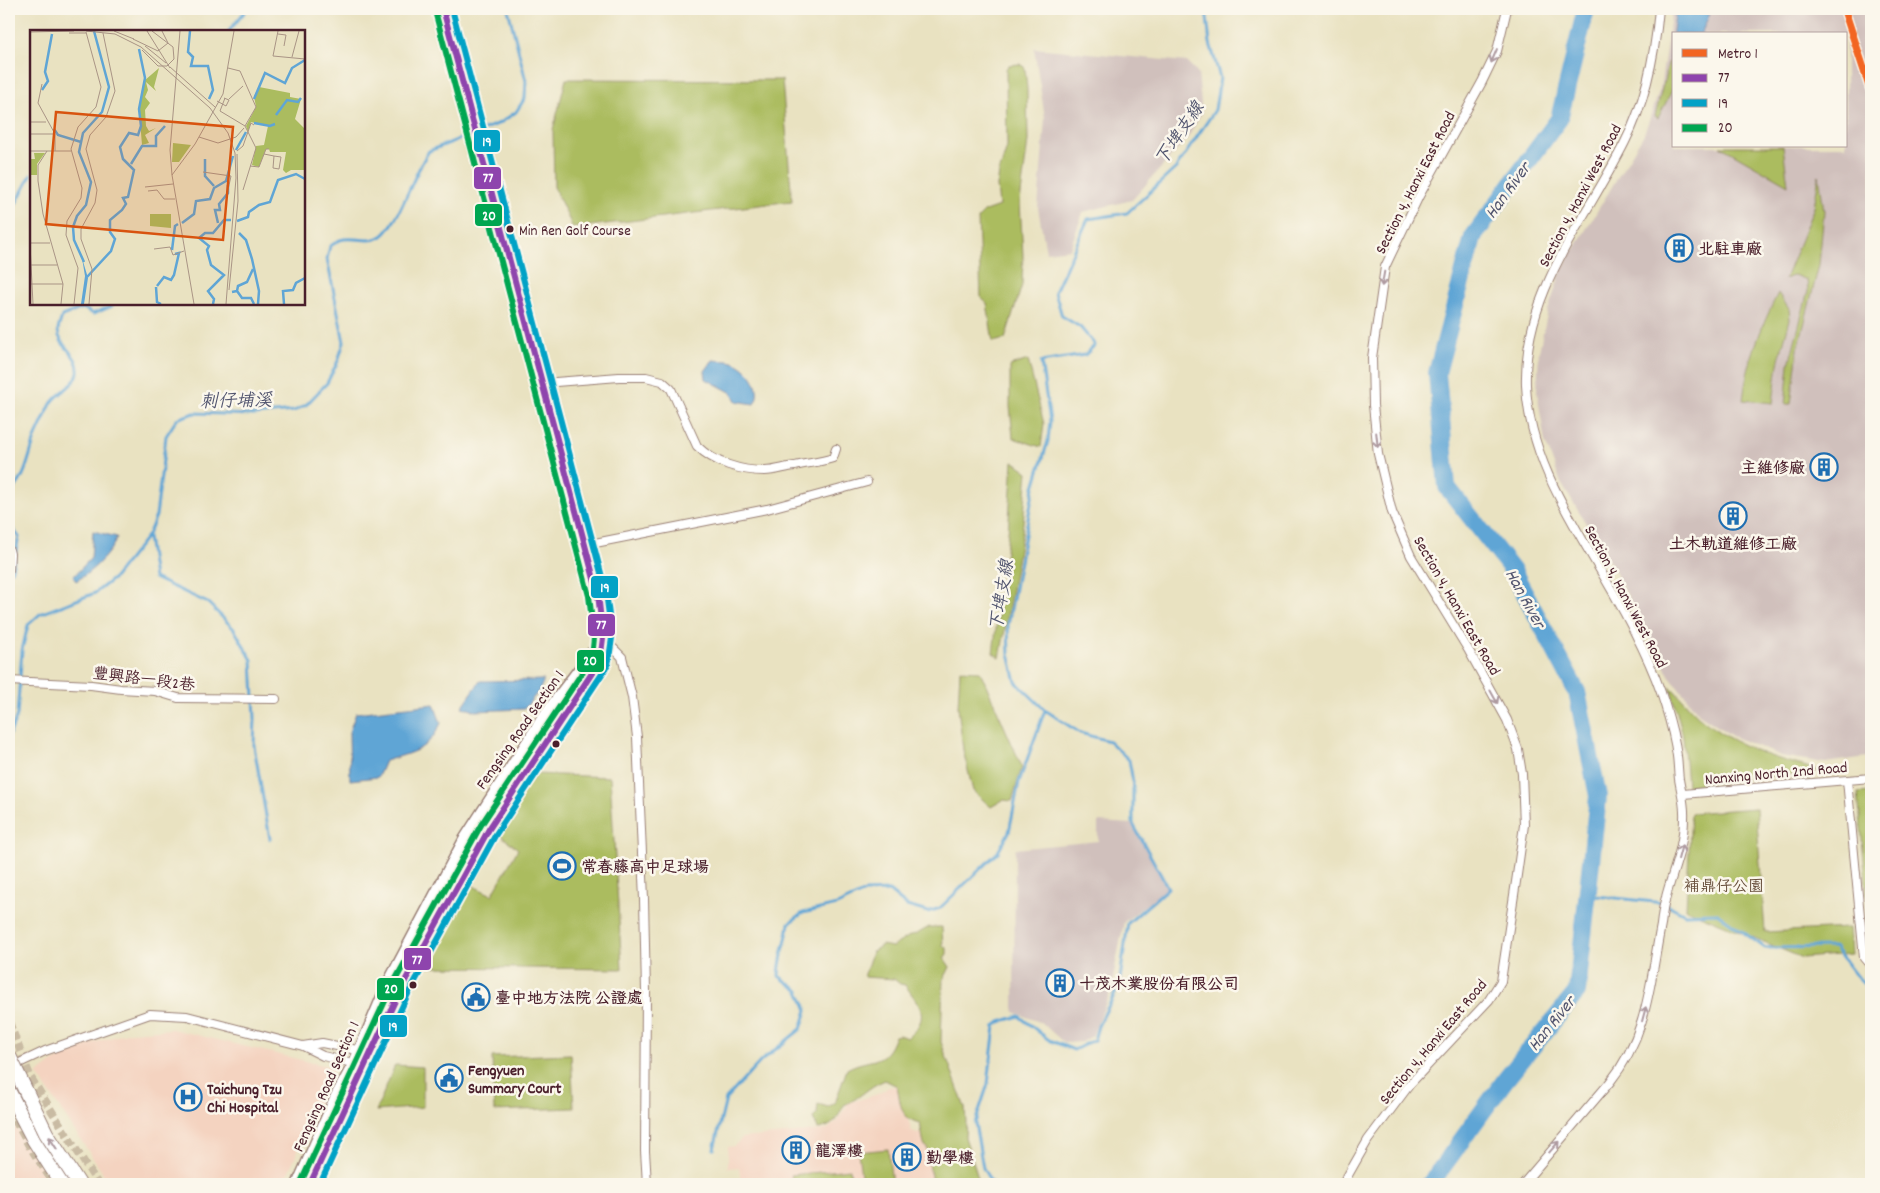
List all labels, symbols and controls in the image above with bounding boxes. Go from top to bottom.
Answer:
inset map [30,30,305,305]
legend [1672,32,1848,148]
text: Metro 1 [1718,44,1758,66]
one-way arrow [1489,47,1498,63]
text: 77 [1718,68,1730,90]
text: 19 [1718,94,1728,116]
water label: 下埤支線 [1151,97,1212,171]
street label: Section 4, Hanxi East Road [1370,108,1462,259]
text: 20 [1718,118,1733,140]
street label: Section 4, Hanxi West Road [1534,121,1629,272]
line badge: 19 [473,129,501,153]
text: 19 [482,133,492,153]
water label: Han River [1480,156,1539,225]
line badge: 77 [473,166,502,190]
text: 77 [483,169,494,189]
line badge: 20 [474,203,503,227]
text: 20 [482,207,496,227]
place label: Min Ren Golf Course [519,221,631,243]
marker: Min Ren Golf Course [505,224,515,234]
building icon: 北駐車廠 [1664,233,1694,263]
place label: 北駐車廠 [1698,239,1762,262]
one-way arrow [1378,270,1388,286]
water label: 刺仔埔溪 [200,389,273,416]
one-way arrow [1372,432,1382,448]
building icon: 主維修廠 [1809,452,1839,482]
place label: 主維修廠 [1741,458,1805,481]
building icon: 土木軌道維修工廠 [1718,501,1748,531]
street label: Section 4, Hanxi West Road [1577,522,1672,673]
street label: Section 4, Hanxi East Road [1407,532,1505,680]
place label: 土木軌道維修工廠 [1669,534,1797,557]
water label: 下埤支線 [985,557,1022,633]
water label: Han River [1497,565,1551,635]
line badge: 19 [590,575,619,599]
text: 19 [600,579,610,599]
line badge: 77 [587,613,616,637]
text: 77 [596,616,607,636]
line badge: 20 [576,649,605,673]
text: 20 [583,652,597,672]
street label: 豐興路一段2巷 [91,663,196,698]
street label: Fengsing Road Section 1 [471,666,571,795]
one-way arrow [1490,689,1499,704]
unlabelled marker [551,739,561,749]
street label: Nanxing North 2nd Road [1704,757,1848,792]
one-way arrow [1676,844,1686,860]
sports icon: 常春藤高中足球場 [547,851,577,881]
place label: 常春藤高中足球場 [581,857,709,880]
park label: 補鼎仔公園 [1684,876,1764,899]
line badge: 77 [403,947,432,971]
text: 77 [412,951,423,971]
building icon: 十茂木業股份有限公司 [1045,968,1075,998]
place label: 十茂木業股份有限公司 [1079,974,1239,997]
street label: Section 4, Hanxi East Road [1374,975,1493,1110]
line badge: 20 [376,977,405,1001]
text: 20 [384,980,398,1000]
unlabelled marker [408,980,418,990]
public building icon: 臺中地方法院 公證處 [461,982,491,1012]
place label: 臺中地方法院 公證處 [495,988,643,1011]
water label: Han River [1523,990,1584,1057]
one-way arrow [1640,1007,1650,1023]
line badge: 19 [379,1014,408,1038]
street label: Fengsing Road Section 1 [288,1018,366,1156]
text: 19 [388,1018,398,1038]
place label: Fengyuen Summary Court [468,1060,561,1101]
public building icon: Fengyuen Summary Court [434,1063,464,1093]
place label: Taichung Tzu Chi Hospital [207,1079,282,1120]
hospital icon: Taichung Tzu Chi Hospital [173,1082,203,1112]
building icon: 龍澤樓 [781,1135,811,1165]
one-way arrow [47,1137,57,1151]
place label: 龍澤樓 [815,1141,863,1164]
one-way arrow [1548,1141,1559,1154]
building icon: 勤學樓 [892,1142,922,1172]
place label: 勤學樓 [926,1148,974,1171]

